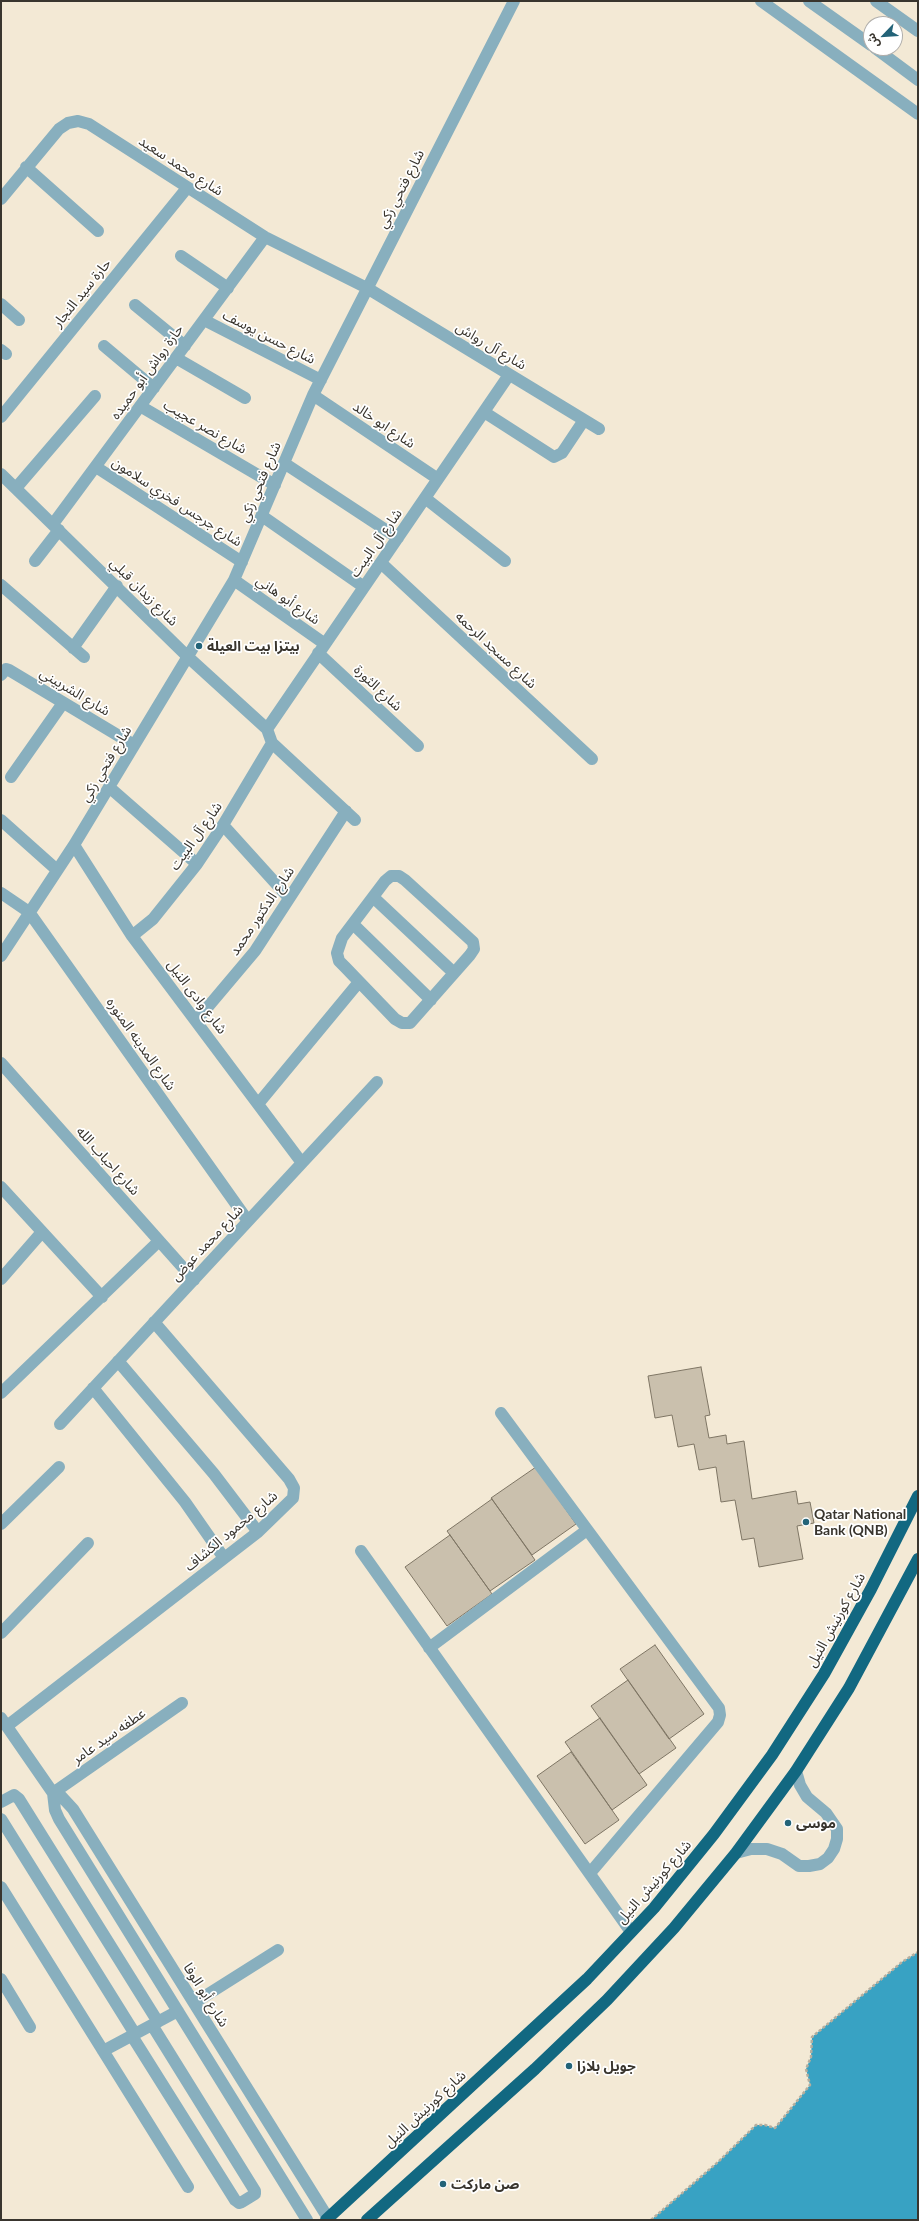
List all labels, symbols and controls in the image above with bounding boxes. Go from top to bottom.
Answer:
north arrow [863,16,903,56]
text: ش [864,31,882,50]
street label: شارع محمد سعيد [136,132,226,200]
street label: شارع فتحي زكي [374,147,428,231]
street label: حارة سيد النجار [49,255,115,331]
street label: شارع حسن يوسف [220,306,318,368]
street label: شارع آل رواش [453,318,529,374]
street label: حارة رواش أبو حميده [107,321,187,423]
street label: شارع نصر عجيب [160,396,250,458]
street label: شارع ابو خالد [350,398,418,452]
street label: شارع فتحي زكي [236,439,284,525]
street label: شارع جرجس فخري سلامون [109,454,245,550]
street label: شارع آل البيت [346,506,406,580]
street label: شارع زيدان قبلي [106,554,182,630]
street label: شارع أبو هاني [253,572,323,628]
street label: شارع مسجد الرحمه [452,608,540,692]
place label: بيتزا بيت العيلة [207,638,300,654]
marker: بيتزا بيت العيلة [194,641,204,651]
street label: شارع الثورة [350,661,406,715]
street label: شارع الشربيني [37,664,113,720]
street label: شارع فتحي زكي [77,723,135,805]
street label: شارع آل البيت [166,799,226,873]
street label: شارع الدكتور محمد [226,863,298,959]
street label: شارع وادى النيل [164,957,230,1037]
street label: شارع المدينه المنوره [103,994,179,1094]
street label: شارع احباب الله [73,1123,143,1199]
street label: شارع محمد عوض [167,1201,247,1285]
street label: شارع محمود الكشاف [181,1487,281,1575]
place label: Qatar National Bank (QNB) [814,1506,906,1538]
marker: Qatar National Bank (QNB) [801,1517,811,1527]
street label: شارع كورنيش النيل [803,1570,869,1670]
street label: عطفه سيد عامر [69,1705,149,1767]
place label: موسى [796,1815,836,1831]
marker: موسى [783,1818,793,1828]
street label: شارع كورنيش النيل [613,1837,695,1927]
street label: شارع أبو الوفا [180,1960,232,2030]
place label: جويل بلازا [577,2058,636,2074]
marker: جويل بلازا [564,2061,574,2071]
street label: شارع كورنيش النيل [381,2067,469,2151]
place label: صن ماركت [451,2176,519,2192]
marker: صن ماركت [438,2179,448,2189]

